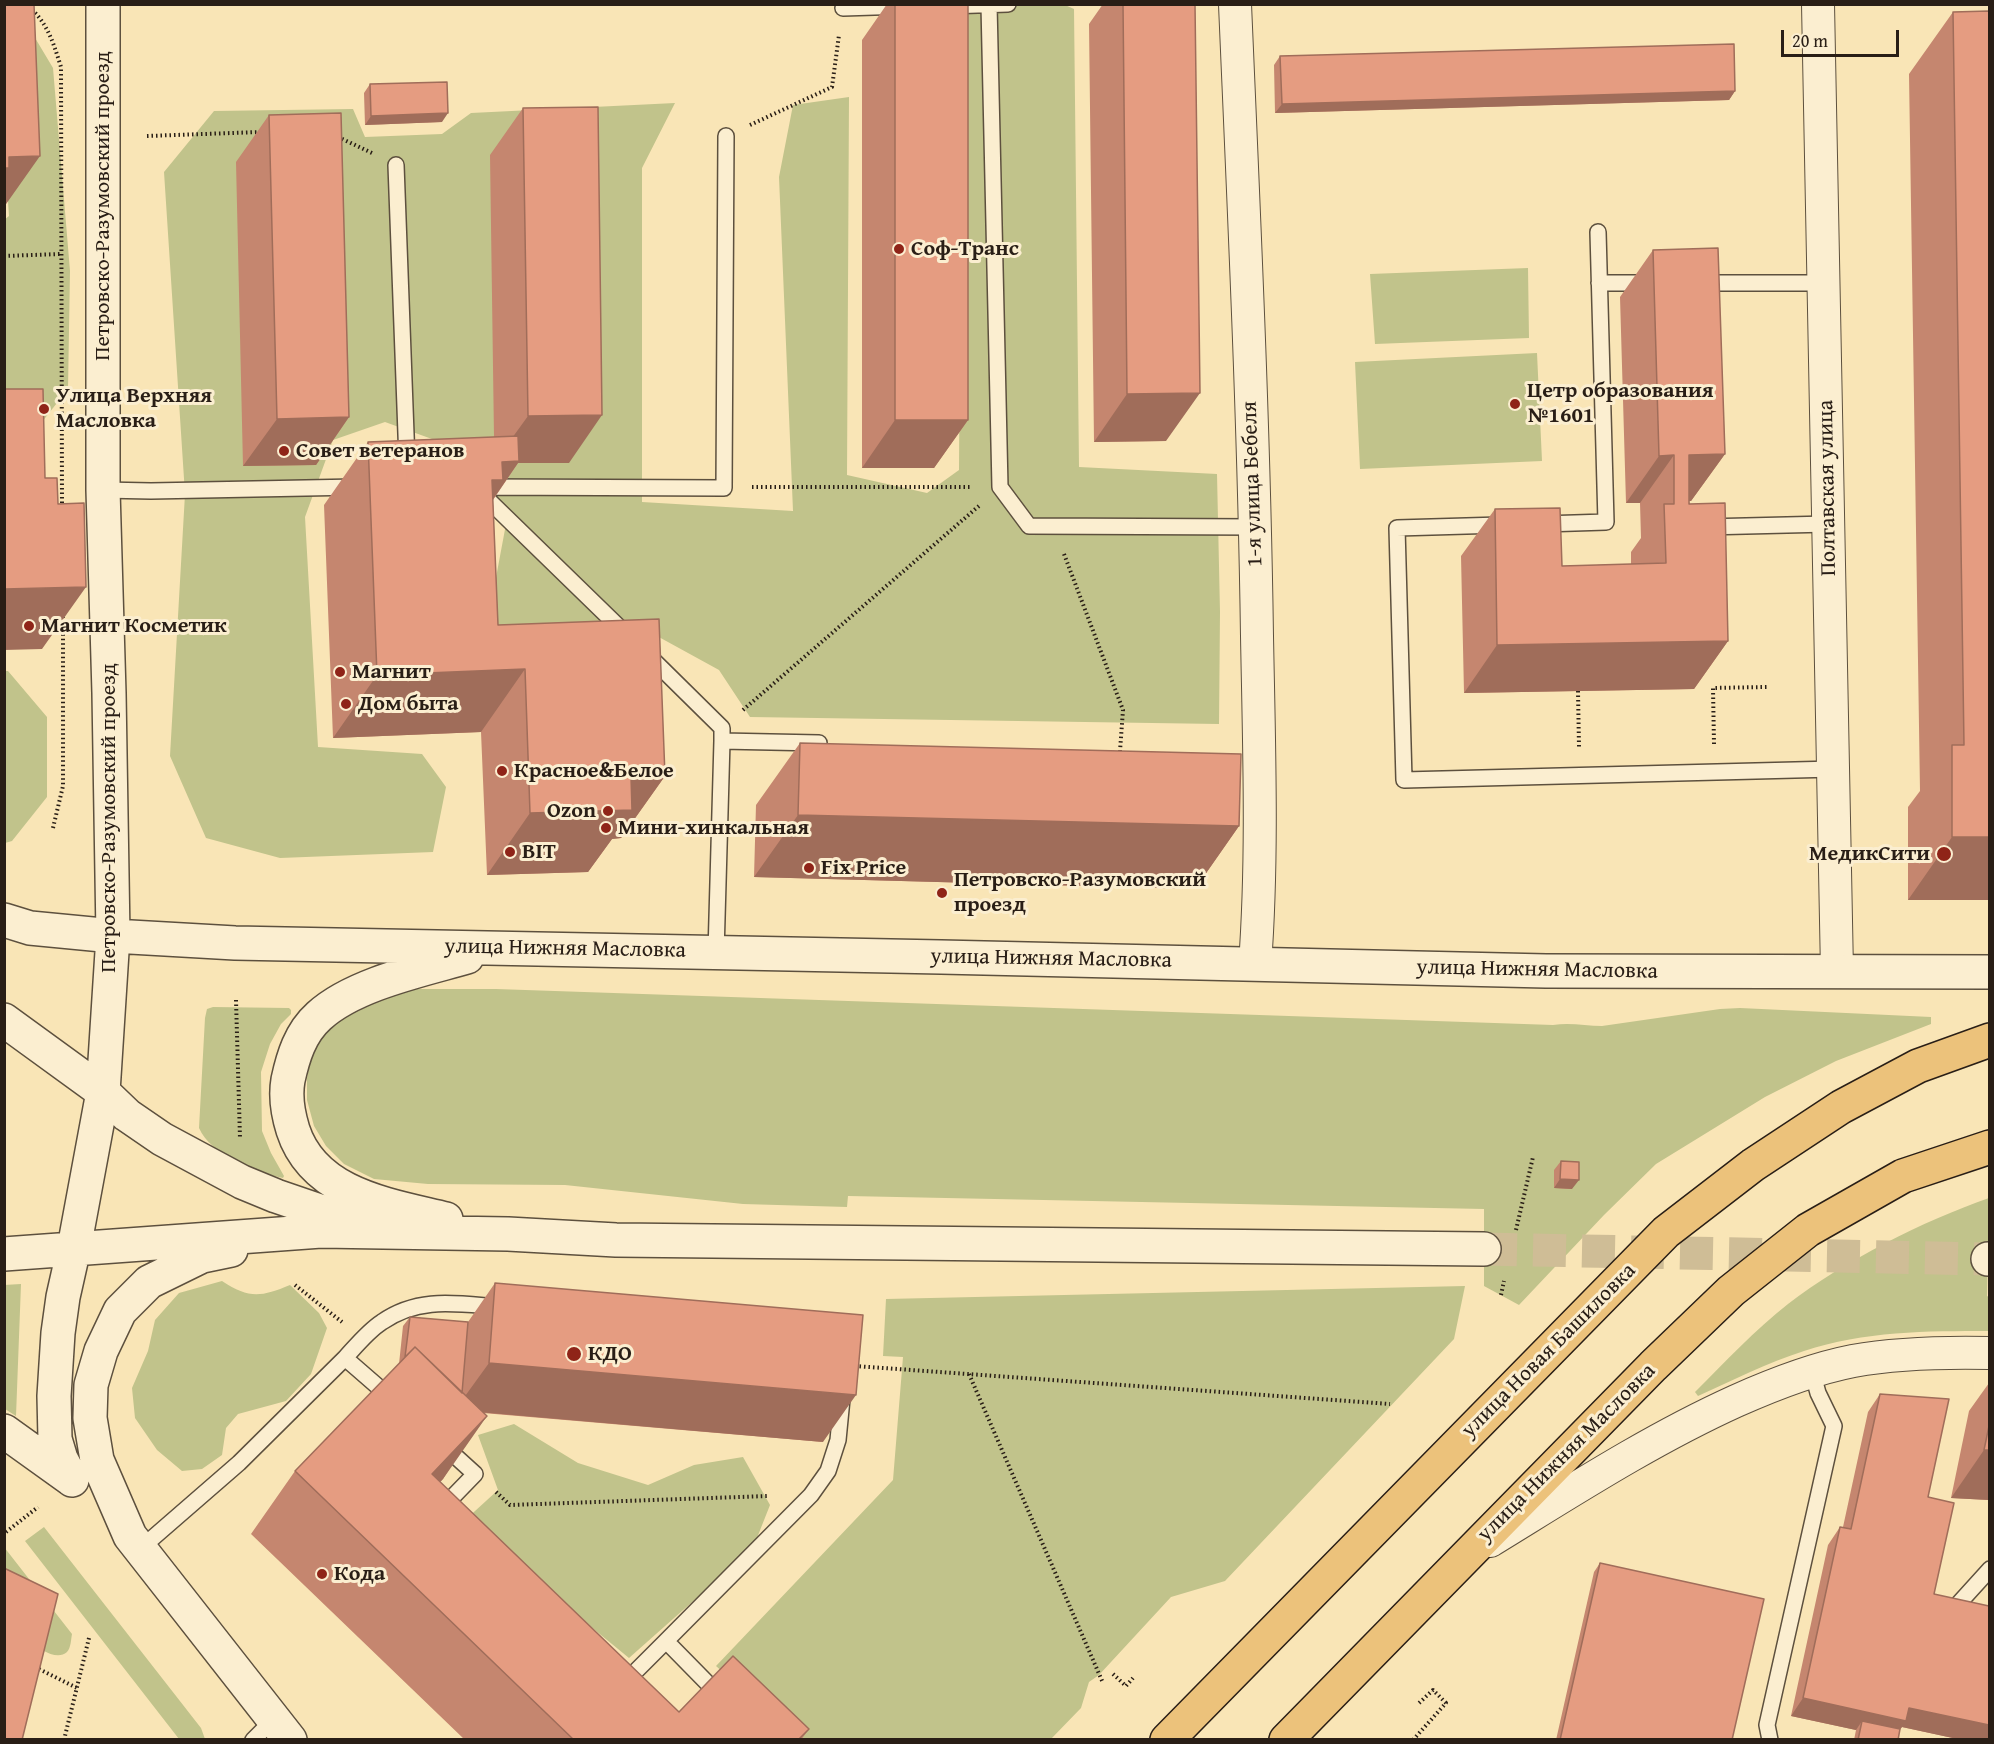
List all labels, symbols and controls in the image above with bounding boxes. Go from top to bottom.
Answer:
scale bar [1784,18,1902,56]
text: 20 m [1792,27,1828,54]
street label: Петровско-Разумовский проезд [90,51,116,361]
place label: Соф-Транс [911,236,1019,262]
marker: Соф-Транс [892,242,906,256]
place label: Цетр образования №1601 [1527,378,1714,430]
place label: Улица Верхняя Масловка [56,383,212,434]
marker: Цетр образования №1601 [1508,397,1522,411]
street label: Полтавская улица [1813,400,1843,576]
street label: 1-я улица Бебеля [1237,401,1269,567]
marker: Улица Верхняя Масловка [37,402,51,416]
place label: Совет ветеранов [296,438,465,464]
marker: Совет ветеранов [277,444,291,458]
place label: Магнит Косметик [41,613,227,639]
marker: Магнит Косметик [22,619,36,633]
place label: Магнит [352,659,431,685]
street label: Петровско-Разумовский проезд [96,663,122,973]
marker: Магнит [333,665,347,679]
place label: Дом быта [358,691,459,717]
marker: Дом быта [339,697,353,711]
place label: Красное&Белое [514,758,674,784]
marker: Красное&Белое [495,764,509,778]
place label: Ozon [547,798,596,824]
marker: Ozon [601,804,615,818]
place label: Мини-хинкальная [618,815,809,841]
marker: Мини-хинкальная [599,821,613,835]
place label: BIT [522,839,556,865]
place label: МедикСити [1809,841,1930,867]
marker: BIT [503,845,517,859]
marker: МедикСити [1935,845,1953,863]
place label: Fix Price [821,855,906,881]
marker: Fix Price [802,861,816,875]
place label: Петровско-Разумовский проезд [954,867,1206,918]
marker: Петровско-Разумовский проезд [935,886,949,900]
street label: улица Нижняя Масловка [444,934,686,964]
street label: улица Нижняя Масловка [930,944,1172,974]
street label: улица Нижняя Масловка [1416,955,1658,985]
street label: улица Новая Башиловка [1456,1258,1642,1444]
place label: КДО [588,1341,632,1367]
marker: КДО [565,1345,583,1363]
street label: улица Нижняя Масловка [1472,1358,1662,1548]
place label: Кода [334,1561,385,1587]
marker: Кода [315,1567,329,1581]

